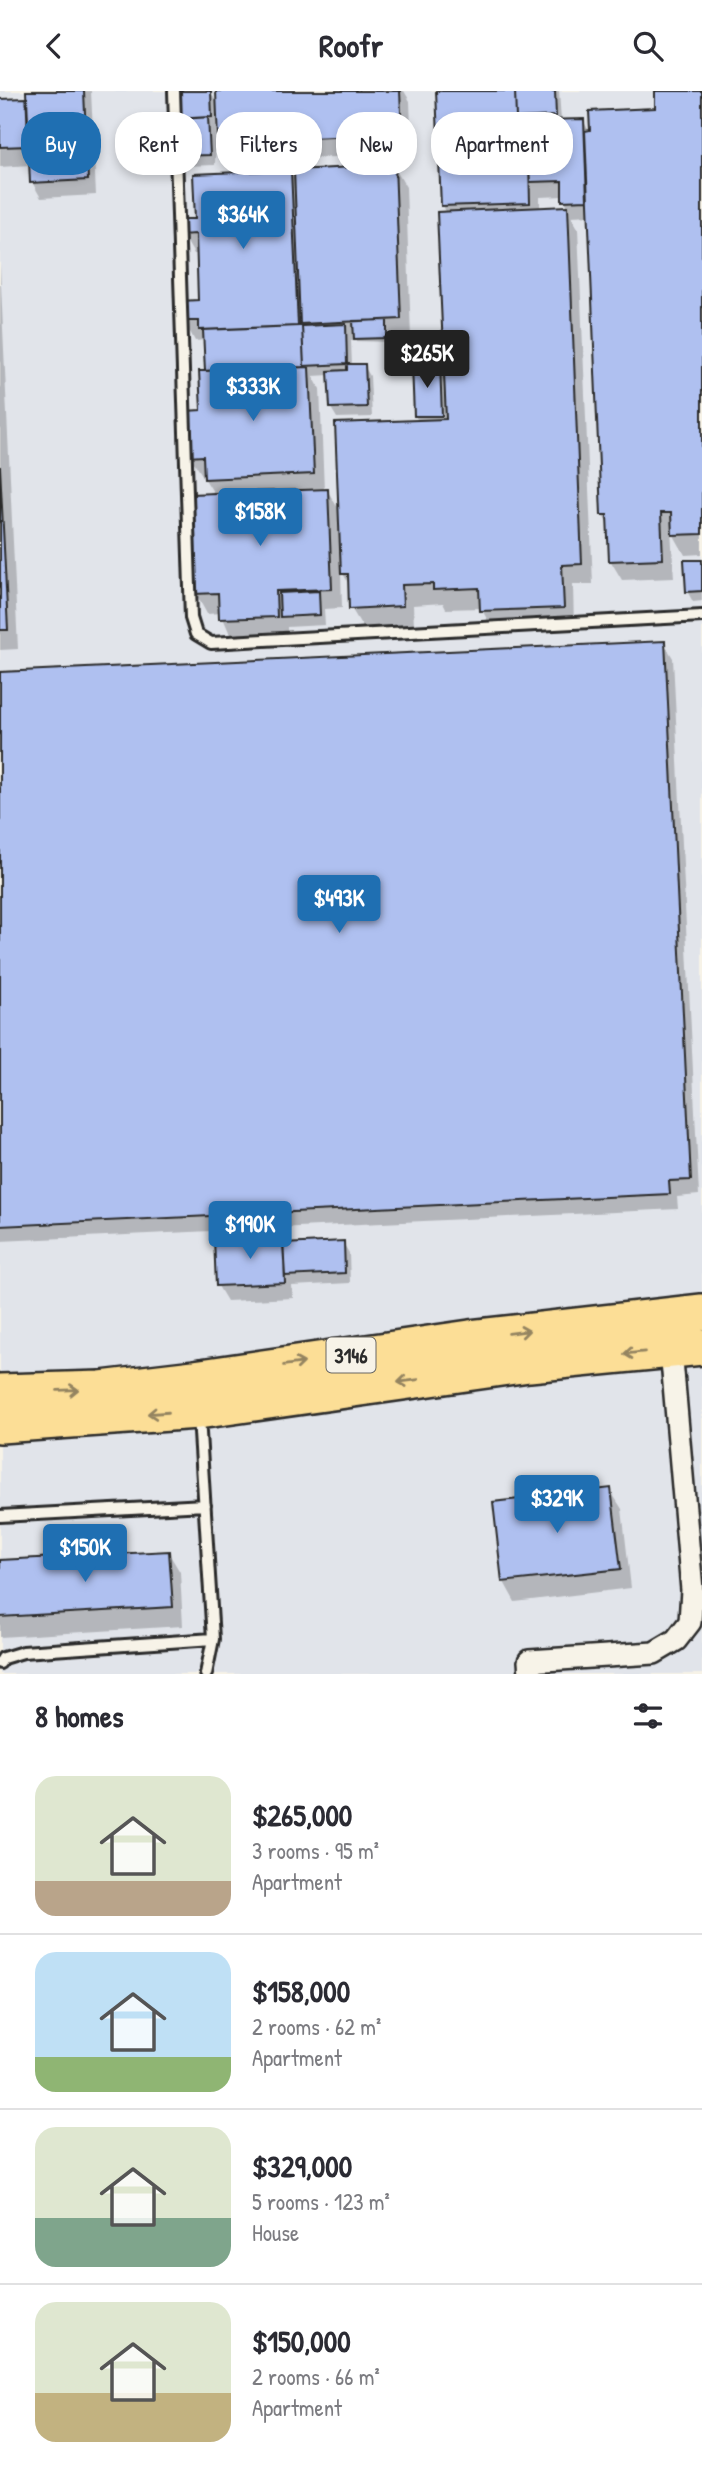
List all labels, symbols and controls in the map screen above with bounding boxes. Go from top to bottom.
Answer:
text: Roofr [319,24,383,67]
icon: back [35,27,73,65]
icon: search [629,27,667,65]
chip: Buy [21,112,101,175]
chip: Rent [115,112,202,175]
chip: Filters [216,112,322,175]
chip: New [336,112,417,175]
chip: Apartment [431,112,573,175]
pin: $364K [194,191,292,251]
text: $364K [217,198,269,229]
pin: $265K [378,331,476,390]
text: $265K [400,337,454,368]
pin: $333K [204,363,302,423]
text: $333K [226,370,280,401]
pin: $158K [211,489,309,548]
text: $158K [234,495,286,526]
pin: $493K [290,875,388,935]
text: $493K [313,882,365,913]
pin: $190K [201,1201,299,1261]
text: $190K [225,1208,275,1239]
one-way arrow [508,1326,530,1339]
road number: 3146 [326,1337,376,1373]
one-way arrow [623,1347,646,1360]
one-way arrow [282,1357,305,1370]
one-way arrow [397,1374,420,1387]
one-way arrow [56,1383,79,1396]
one-way arrow [148,1407,170,1420]
pin: $329K [508,1475,606,1535]
text: $329K [530,1482,584,1513]
pin: $150K [36,1525,134,1584]
text: $150K [59,1531,111,1562]
text: 8 homes [35,1696,123,1736]
icon: filters [629,1697,667,1735]
text: $265,000 [252,1795,352,1835]
icon: home [91,1804,175,1888]
text: 3 rooms · 95 m² [252,1835,379,1866]
text: Apartment [252,1866,342,1897]
text: $158,000 [252,1971,350,2011]
icon: home [91,1980,175,2064]
text: 2 rooms · 62 m² [252,2011,381,2042]
text: Apartment [252,2042,342,2073]
text: $329,000 [252,2146,352,2186]
icon: home [91,2155,175,2239]
text: 5 rooms · 123 m² [252,2186,390,2217]
text: House [252,2217,299,2248]
text: $150,000 [252,2321,351,2361]
icon: home [91,2330,175,2414]
text: 2 rooms · 66 m² [252,2361,380,2392]
text: Apartment [252,2392,342,2423]

